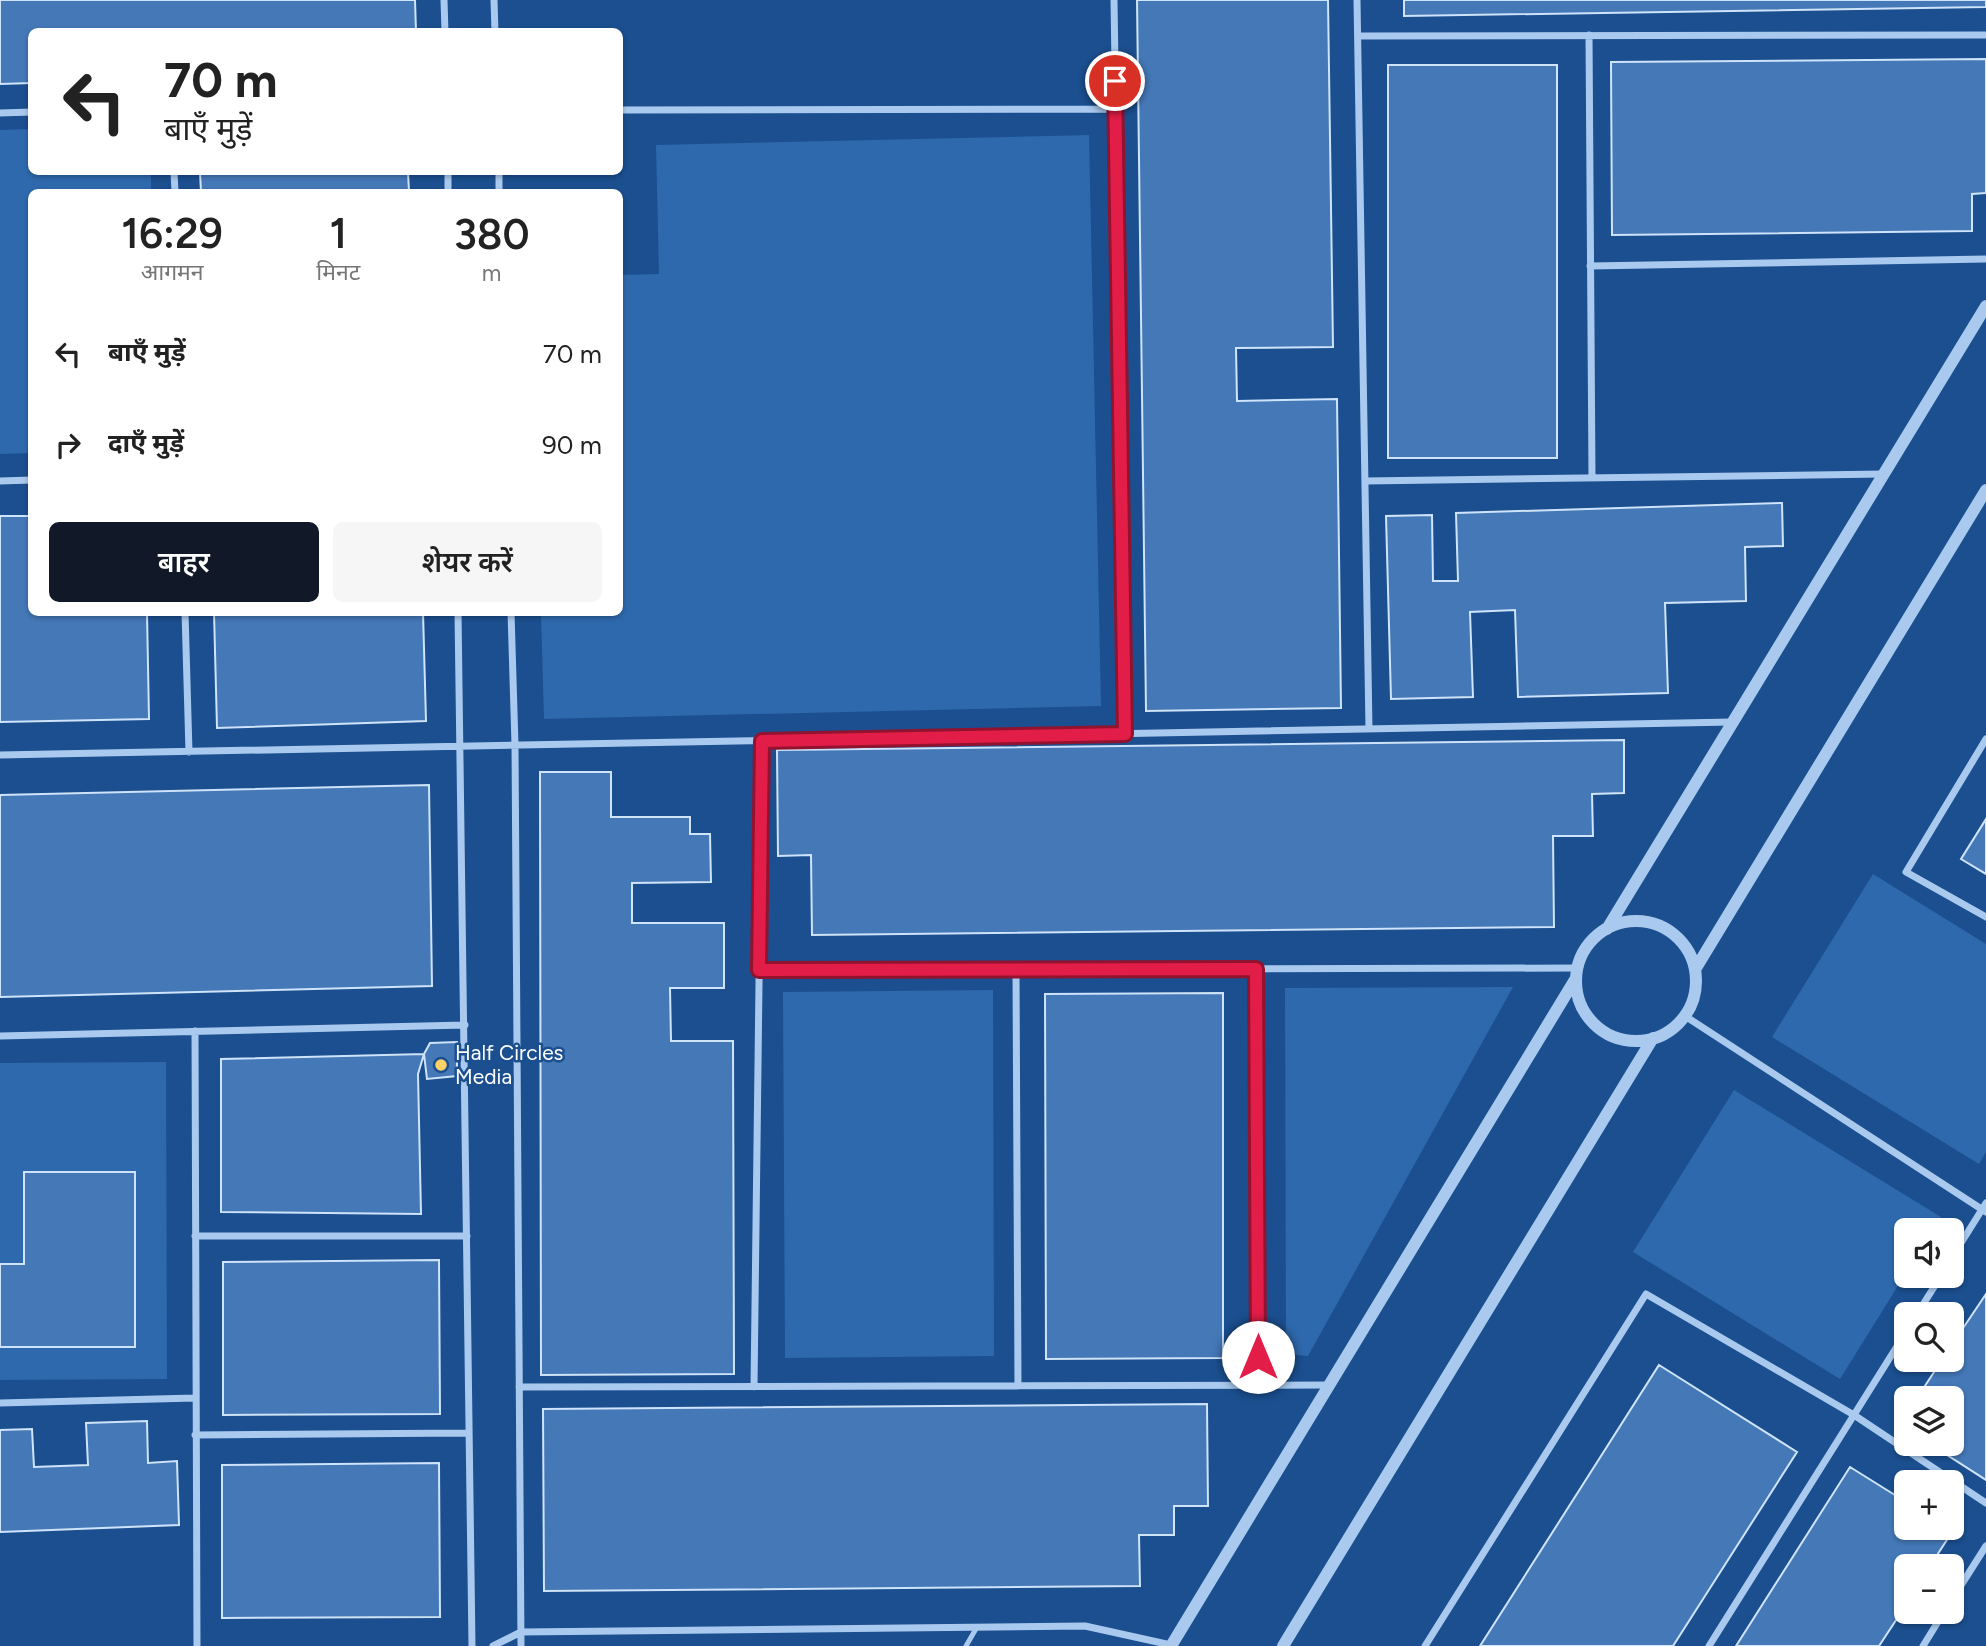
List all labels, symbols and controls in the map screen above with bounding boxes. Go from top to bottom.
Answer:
text: 70 m [164,50,277,109]
pin [1085,51,1145,111]
icon: left [49,56,140,147]
icon: arrive [1096,62,1134,100]
text: बाएँ मुड़ें [164,110,252,148]
text: 16:29 [121,208,223,259]
text: 1 [330,208,347,259]
text: 380 [454,209,530,260]
text: आगमन [141,258,204,286]
text: मिनट [316,258,360,286]
text: m [482,259,501,287]
icon: left [49,335,87,373]
text: बाएँ मुड़ें [108,336,185,368]
text: 70 m [543,338,602,370]
icon: right [49,426,87,464]
text: दाएँ मुड़ें [108,427,184,459]
text: 90 m [542,429,602,461]
button: बाहर [49,522,319,602]
button: शेयर करें [333,522,602,602]
place label: Half Circles Media [455,1040,563,1089]
marker: Half Circles Media [433,1057,449,1073]
map controls [1894,1218,1964,1624]
button: sound [1894,1218,1964,1288]
button: search [1894,1302,1964,1372]
position arrow [1221,1320,1295,1394]
button: layers [1894,1386,1964,1456]
button: + [1894,1470,1964,1540]
button: − [1894,1554,1964,1624]

